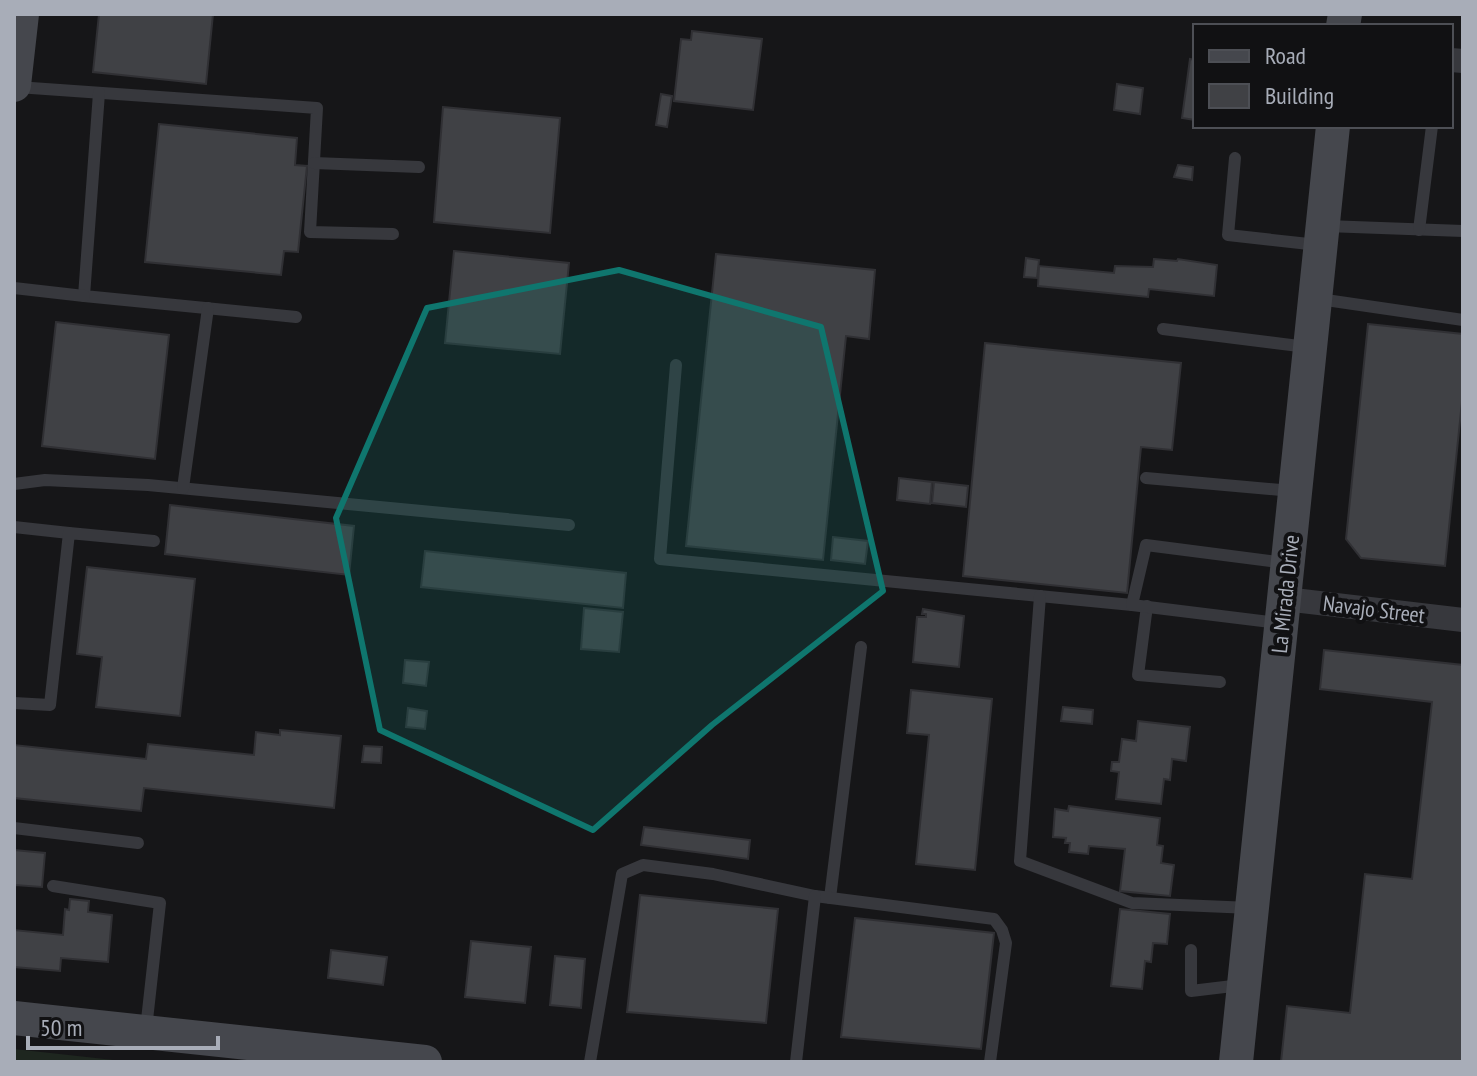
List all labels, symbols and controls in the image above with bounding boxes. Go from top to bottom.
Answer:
legend [1193,24,1453,128]
text: Road [1265,40,1306,71]
text: Building [1265,80,1334,111]
street label: La Mirada Drive [1265,533,1305,655]
street label: Navajo Street [1321,589,1427,629]
scale bar [28,1000,218,1050]
text: 50 m [40,1012,82,1043]

